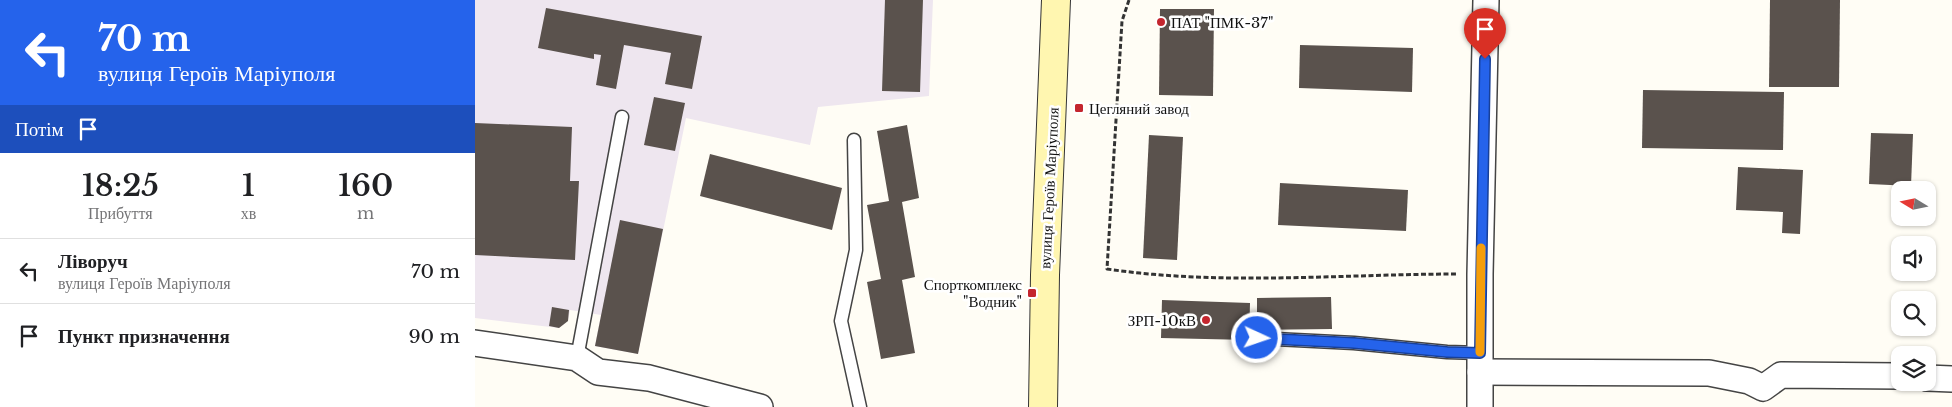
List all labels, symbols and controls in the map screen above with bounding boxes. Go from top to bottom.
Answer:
pin [1464,8,1506,59]
place label: ПАТ "ПМК-37" [1171,13,1273,32]
icon: arrive [1471,15,1499,43]
marker: ПАТ "ПМК-37" [1155,16,1167,28]
text: 70 m [98,17,191,60]
icon: left [15,20,80,85]
text: вулиця Героїв Маріуполя [98,60,335,87]
place label: Цегляний завод [1089,99,1189,118]
marker: Цегляний завод [1073,102,1085,114]
street label: вулиця Героїв Маріуполя [1035,107,1063,269]
icon: arrive [74,115,102,143]
text: Потім [15,118,64,141]
text: 18:25 [82,167,159,204]
text: 1 [242,167,255,204]
text: 160 [338,167,393,204]
north arrow [1891,181,1936,226]
map controls [1891,181,1936,391]
text: Прибуття [88,203,153,223]
text: хв [241,203,256,223]
text: m [357,203,374,223]
button: sound [1891,236,1936,281]
text: Ліворуч [58,250,128,273]
icon: left [15,257,43,285]
text: 70 m [411,260,460,283]
text: вулиця Героїв Маріуполя [58,273,231,293]
place label: Спорткомплекс "Водник" [924,275,1022,311]
marker: Спорткомплекс "Водник" [1026,287,1038,299]
button: search [1891,291,1936,336]
place label: ЗРП-10кВ [1128,311,1196,330]
position arrow [1230,311,1282,363]
marker: ЗРП-10кВ [1200,314,1212,326]
icon: arrive [15,322,43,350]
text: Пункт призначення [58,325,230,348]
text: 90 m [408,325,460,348]
button: layers [1891,346,1936,391]

